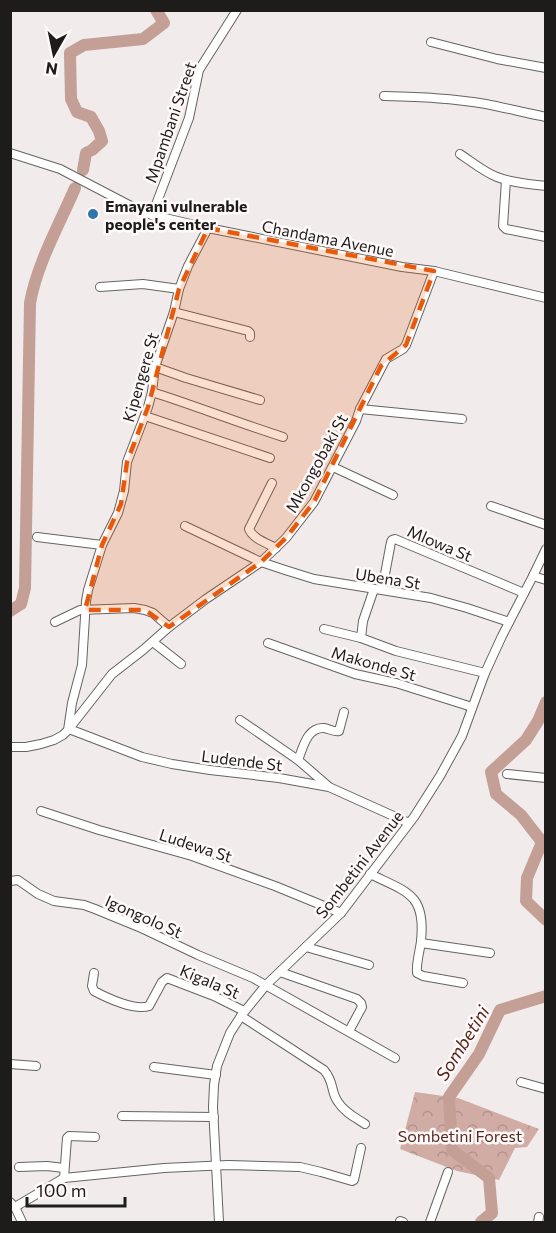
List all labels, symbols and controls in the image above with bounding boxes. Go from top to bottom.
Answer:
north arrow [24,24,84,84]
text: N [44,59,59,80]
street label: Mpambani Street [140,59,200,185]
place label: Emayani vulnerable people's center [105,196,248,233]
marker: Emayani vulnerable people's center [86,207,100,221]
street label: Chandama Avenue [260,216,396,260]
street label: Kipengere St [118,330,162,424]
street label: Mkongobaki St [281,410,351,516]
street label: Mlowa St [405,521,476,565]
street label: Ubena St [354,563,422,593]
street label: Makonde St [330,642,419,684]
street label: Ludende St [200,746,284,774]
street label: Sombetini Avenue [311,807,407,921]
street label: Ludewa St [157,824,235,866]
street label: Igongolo St [103,891,186,942]
street label: Kigala St [177,960,243,1002]
water label: Sombetini [430,1000,494,1084]
park label: Sombetini Forest [398,1126,523,1145]
scale bar [27,1170,124,1208]
text: 100 m [36,1179,86,1201]

